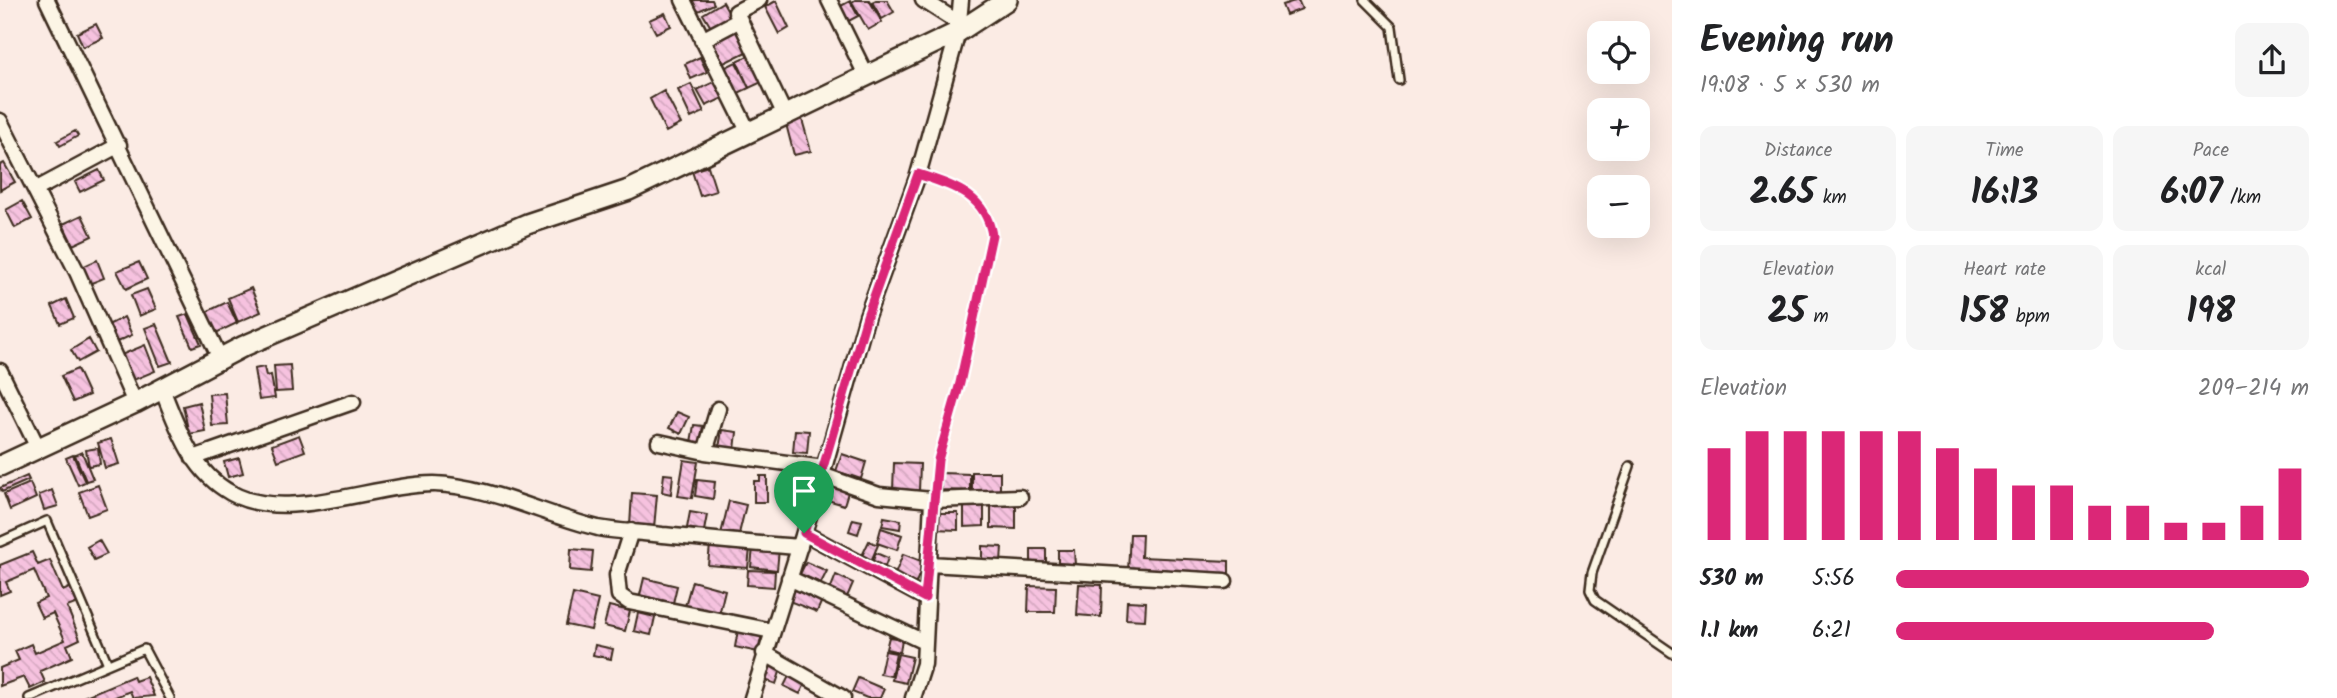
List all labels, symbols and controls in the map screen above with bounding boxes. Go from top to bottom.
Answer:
text: Evening run [1700,12,1894,72]
map controls [1587,21,1650,238]
button: locate [1587,21,1650,84]
button: share [2235,23,2309,97]
text: 19:08 · 5 × 530 m [1700,68,1880,104]
button: + [1587,98,1650,161]
text: Distance [1764,136,1832,166]
text: Time [1985,136,2024,166]
text: Pace [2193,136,2229,166]
text: 2.65 [1750,166,1815,222]
text: 16:13 [1971,166,2038,222]
text: 6:07 [2161,166,2223,222]
button: − [1587,175,1650,238]
text: km [1815,183,1847,213]
text: /km [2223,183,2261,213]
text: Elevation [1762,255,1834,285]
text: Heart rate [1963,255,2046,285]
text: kcal [2195,255,2226,285]
text: 25 [1768,285,1806,341]
text: 158 [1959,285,2008,341]
text: 198 [2186,285,2235,341]
text: m [1806,302,1829,332]
text: bpm [2008,302,2050,332]
text: Elevation [1700,371,1787,407]
text: 209–214 m [2198,371,2309,407]
pin [774,461,834,533]
icon: arrive [785,472,823,510]
text: 530 m [1700,561,1764,597]
text: 5:56 [1812,561,1855,597]
text: 1.1 km [1700,613,1758,649]
text: 6:21 [1812,613,1851,649]

